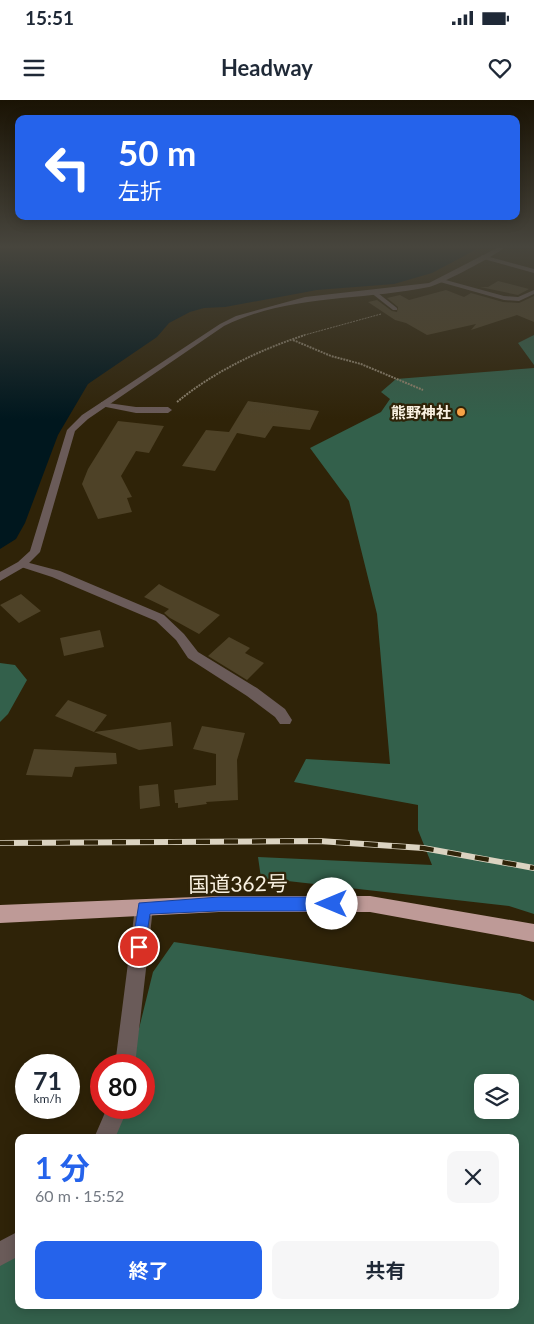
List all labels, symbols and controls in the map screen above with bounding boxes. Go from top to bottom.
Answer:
text: 15:51 [25,6,74,29]
icon: menu [20,54,48,82]
text: Headway [221,54,313,81]
icon: heart [486,54,514,82]
text: 50 m [118,131,196,173]
icon: left [35,135,100,200]
text: 左折 [118,177,162,204]
place label: 熊野神社 [391,403,451,421]
marker: 熊野神社 [455,406,467,418]
street label: 国道362号 [188,870,288,896]
position arrow [305,877,357,929]
pin [118,926,160,968]
icon: arrive [125,933,153,961]
speed limit sign: 80 [90,1054,155,1119]
text: 71 [33,1065,62,1095]
map controls [474,1074,519,1119]
button: layers [474,1074,519,1119]
text: km/h [33,1091,62,1106]
text: 1 分 [35,1149,90,1185]
button: close [447,1151,499,1203]
text: 60 m · 15:52 [35,1186,124,1205]
button: 終了 [35,1241,262,1299]
button: 共有 [272,1241,499,1299]

